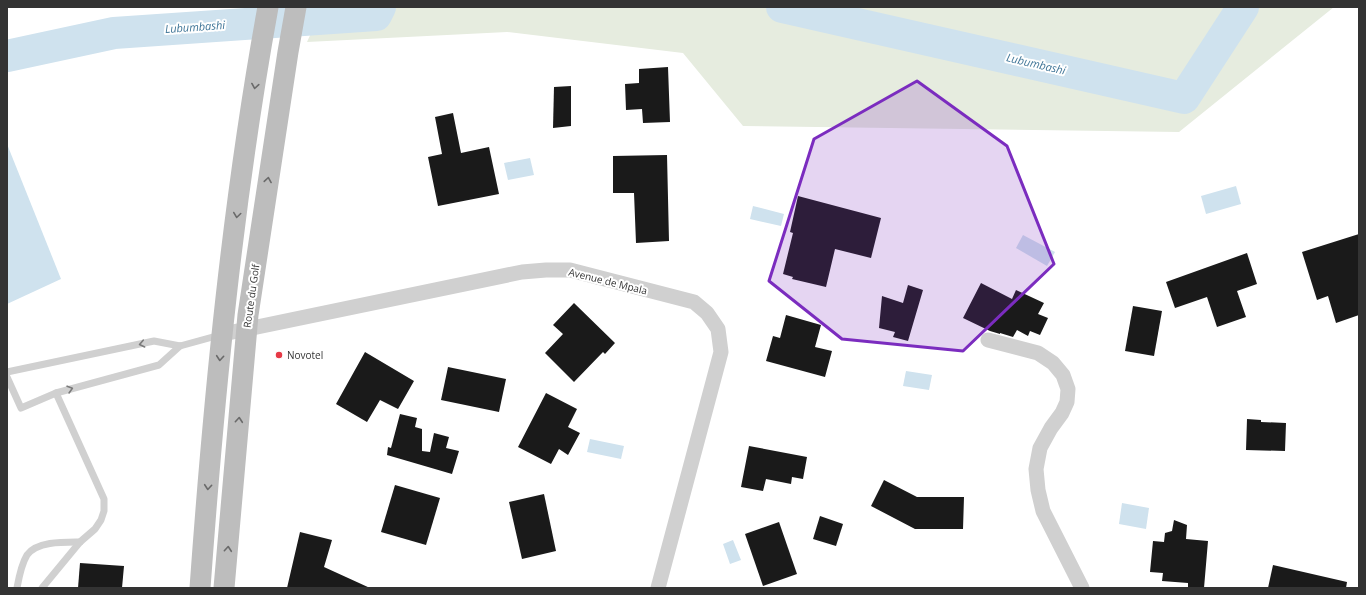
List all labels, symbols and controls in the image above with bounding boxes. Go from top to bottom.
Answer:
water label: Lubumbashi [164,17,226,36]
water label: Lubumbashi [1005,49,1067,78]
one-way arrow [251,83,260,89]
one-way arrow [263,176,272,183]
one-way arrow [233,212,242,218]
street label: Route du Golf [240,263,262,329]
street label: Avenue de Mpala [567,264,649,298]
one-way arrow [139,339,145,347]
place label: Novotel [287,348,323,362]
marker: Novotel [274,350,284,360]
one-way arrow [216,355,225,361]
one-way arrow [66,385,73,394]
one-way arrow [234,417,243,423]
one-way arrow [204,484,213,490]
one-way arrow [223,546,232,552]

